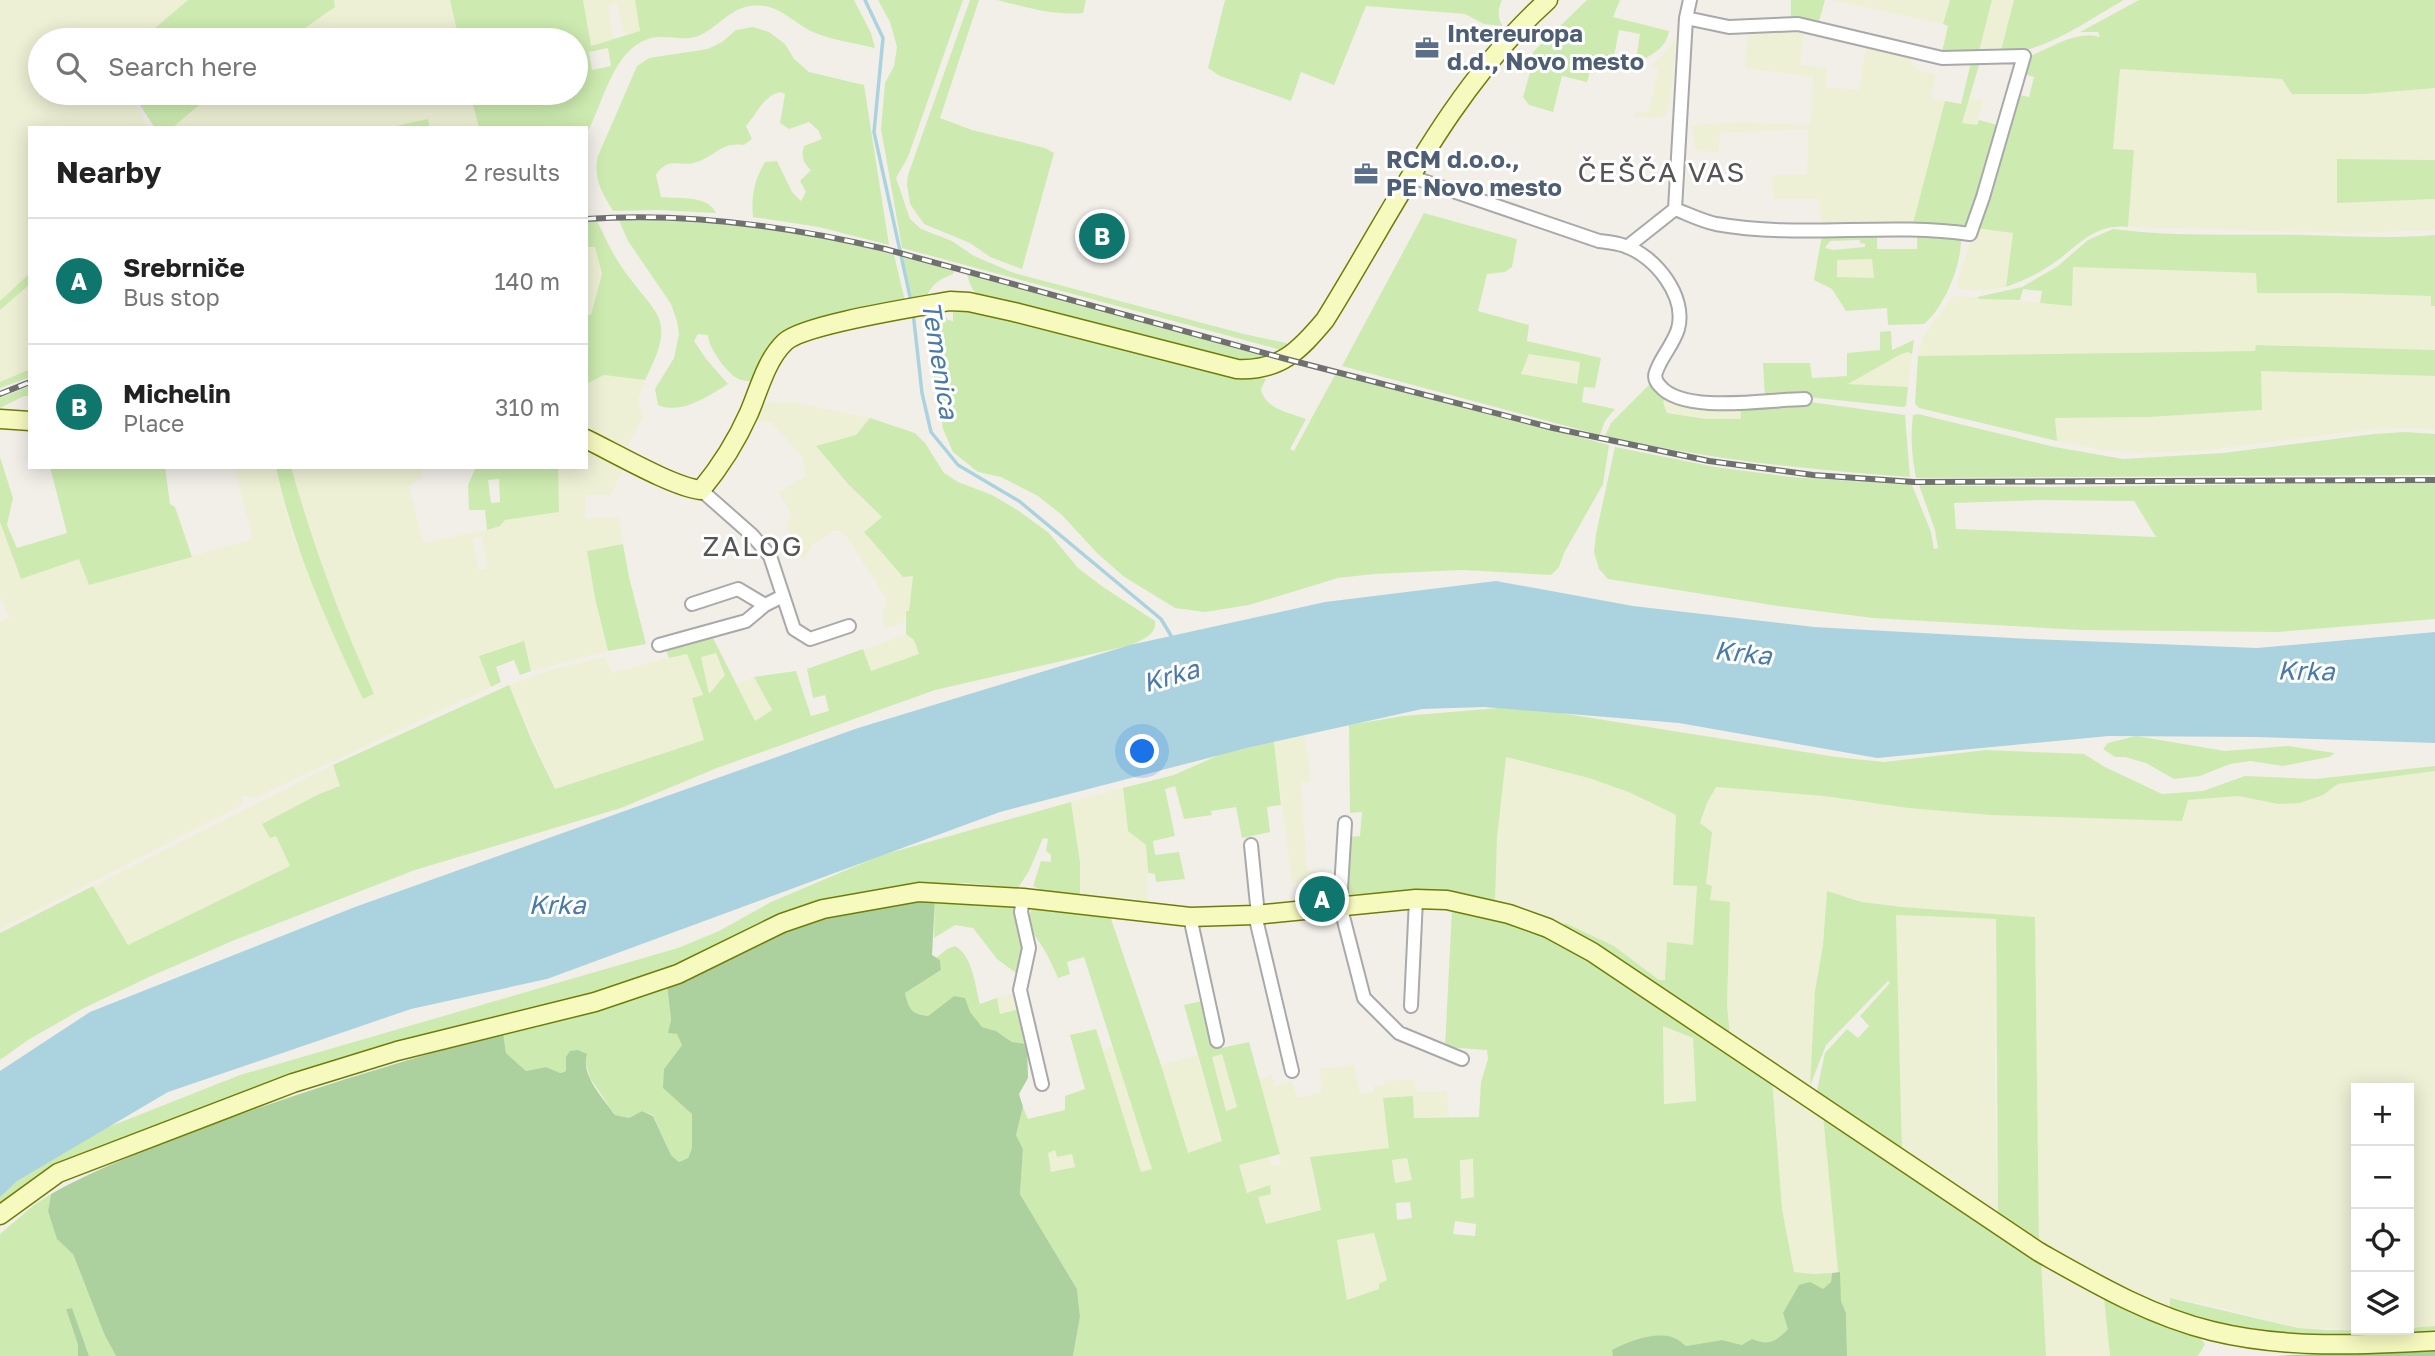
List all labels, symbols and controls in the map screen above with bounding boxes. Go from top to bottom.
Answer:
place label: Intereuropa d.d., Novo mesto [1447,18,1644,75]
search box [28,28,588,105]
office icon: Intereuropa d.d., Novo mesto [1413,34,1441,62]
icon: search [52,48,90,86]
text: Search here [108,51,257,82]
place label: RCM d.o.o., PE Novo mesto [1386,144,1562,201]
text: Nearby [56,154,161,190]
district label: ČEŠČA VAS [1578,155,1746,188]
text: 2 results [464,158,560,186]
office icon: RCM d.o.o., PE Novo mesto [1352,160,1380,188]
pin: B [1079,210,1125,262]
text: Srebrniče [123,252,245,283]
text: A [71,267,87,295]
text: 140 m [494,267,560,295]
text: Bus stop [123,283,220,311]
water label: Temenica [916,299,965,422]
text: Michelin [123,378,231,409]
text: B [71,393,87,421]
text: 310 m [495,393,560,421]
text: Place [123,409,184,437]
district label: ZALOG [703,529,803,562]
water label: Krka [1713,634,1774,671]
water label: Krka [1139,652,1204,698]
water label: Krka [2277,655,2336,687]
your location [1125,734,1159,768]
pin: A [1299,873,1345,925]
water label: Krka [528,889,587,920]
map controls [2351,1083,2414,1335]
button: + [2351,1083,2414,1146]
button: − [2351,1146,2414,1209]
button: locate [2351,1209,2414,1272]
button: layers [2351,1272,2414,1335]

